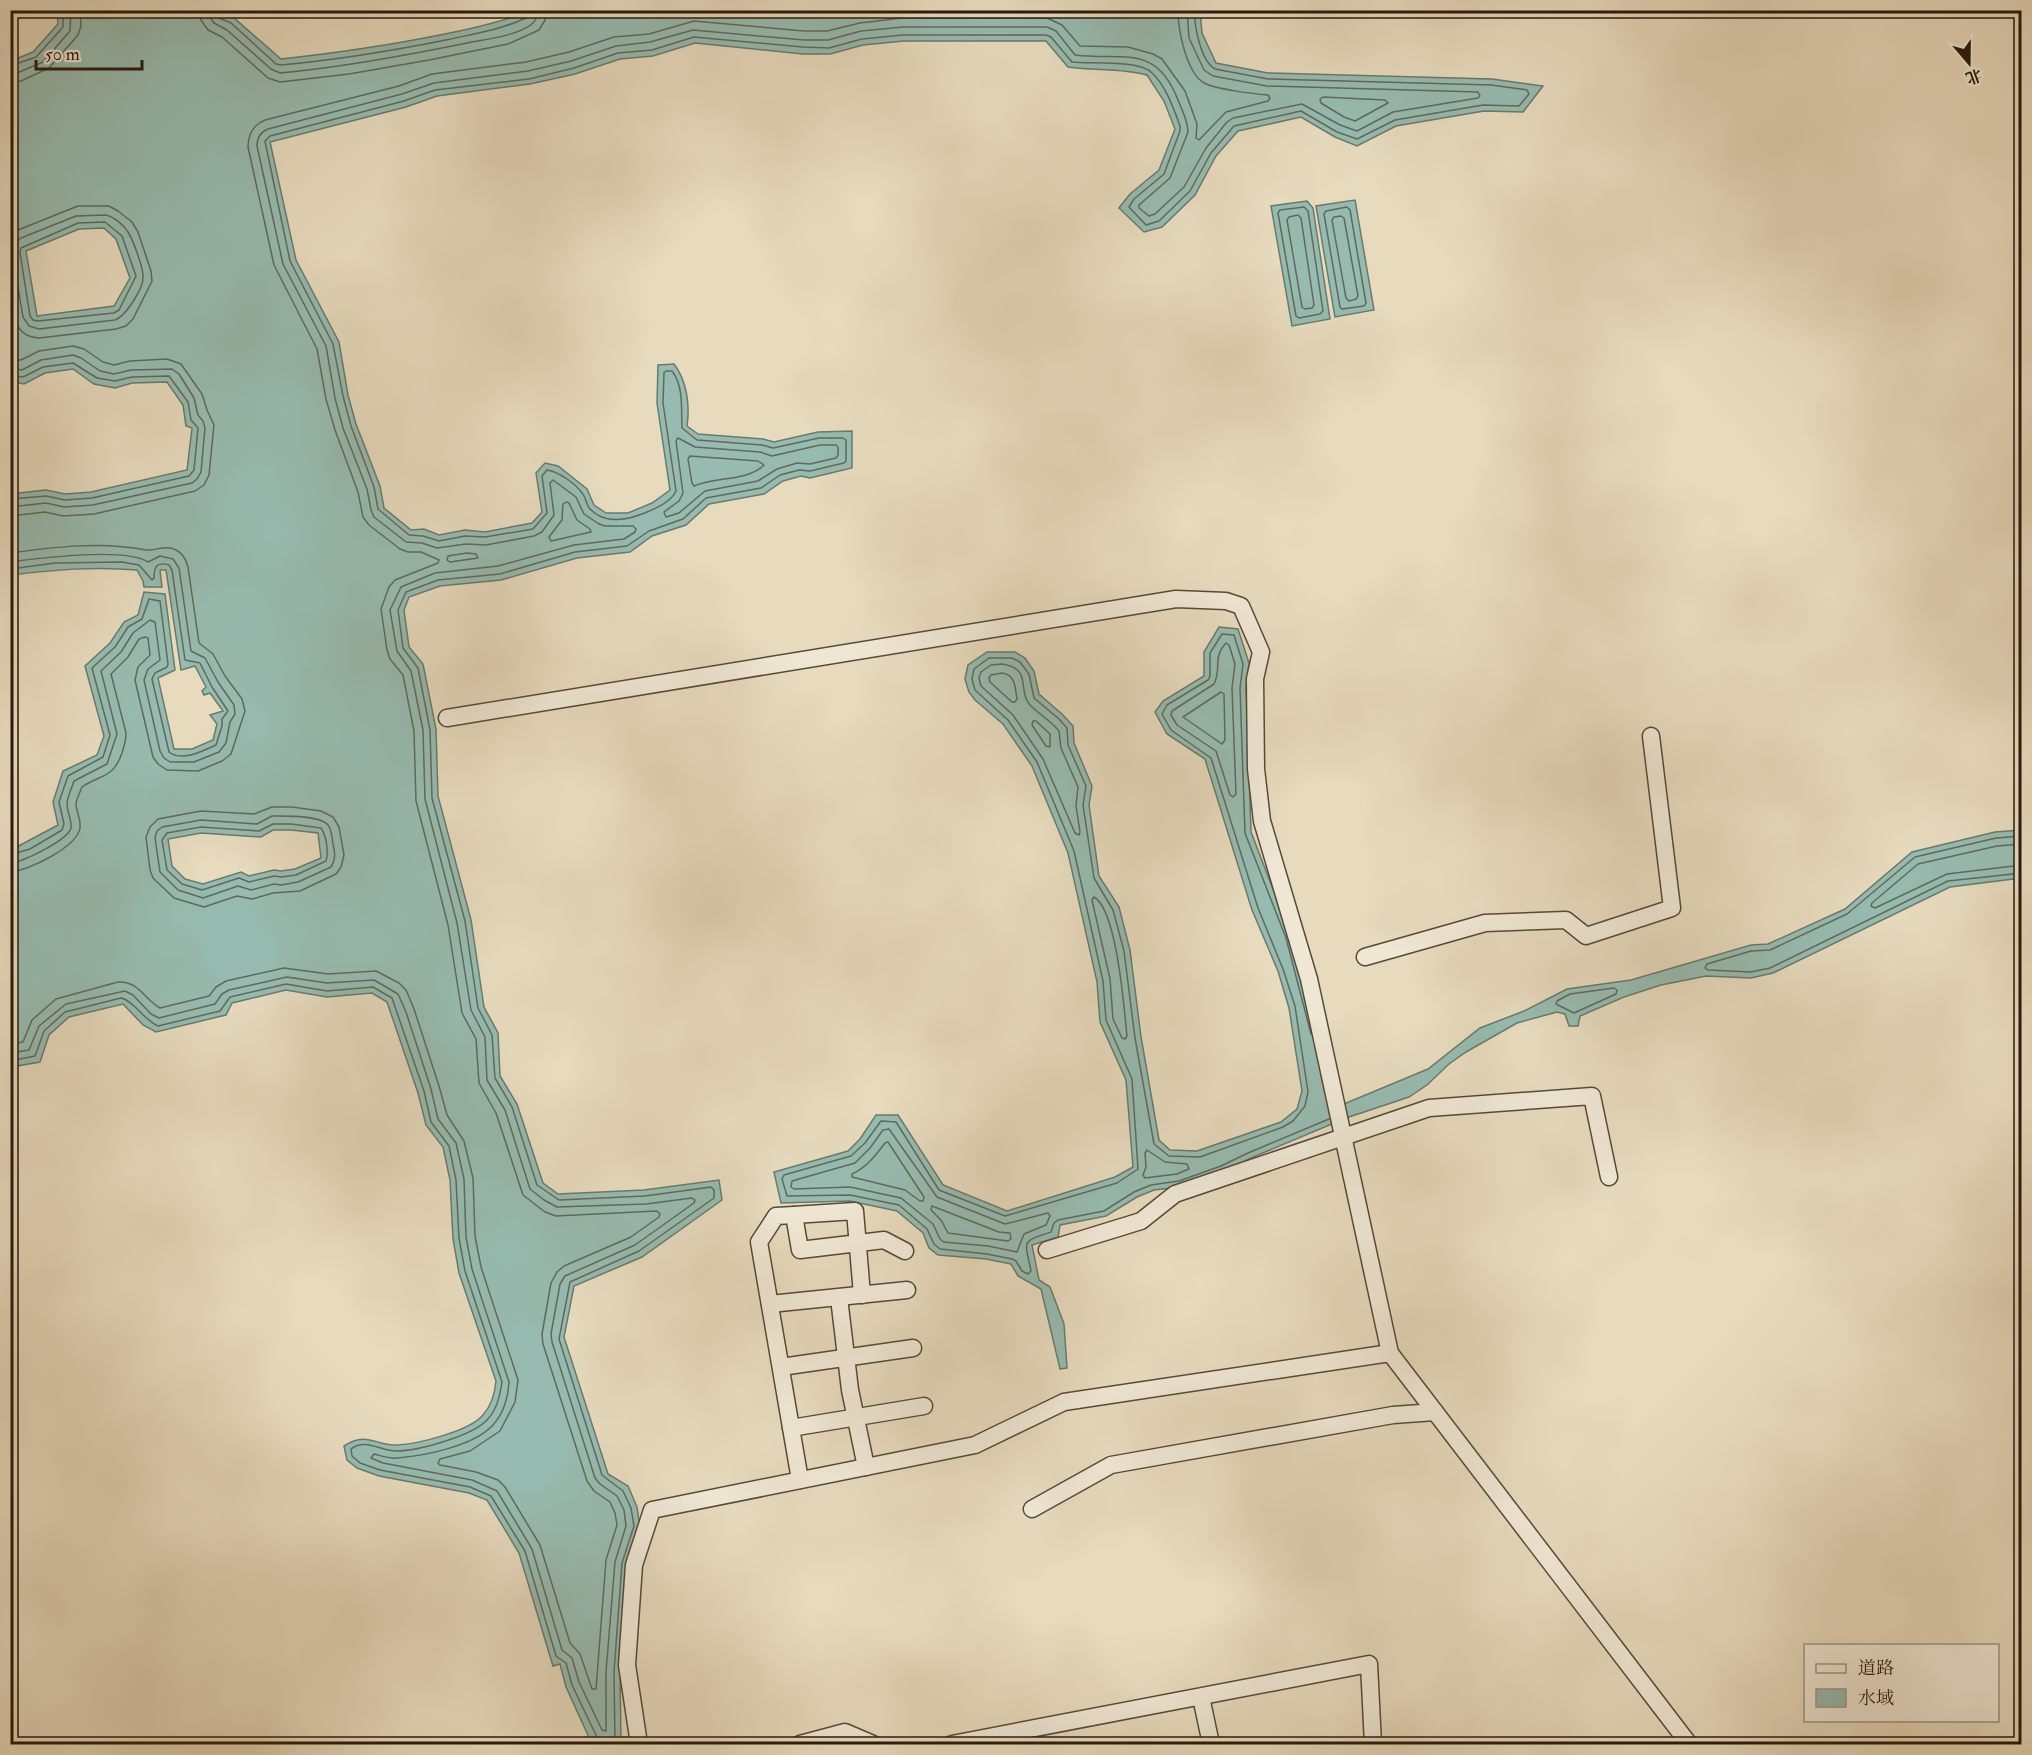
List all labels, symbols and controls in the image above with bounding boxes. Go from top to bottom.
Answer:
scale bar [36,33,142,71]
north arrow [1939,33,1999,93]
text: 50 m [45,43,80,66]
text: 北 [1963,64,1985,88]
legend [1804,1644,1999,1722]
text: 道路 [1858,1657,1894,1680]
text: 水域 [1858,1687,1894,1710]

